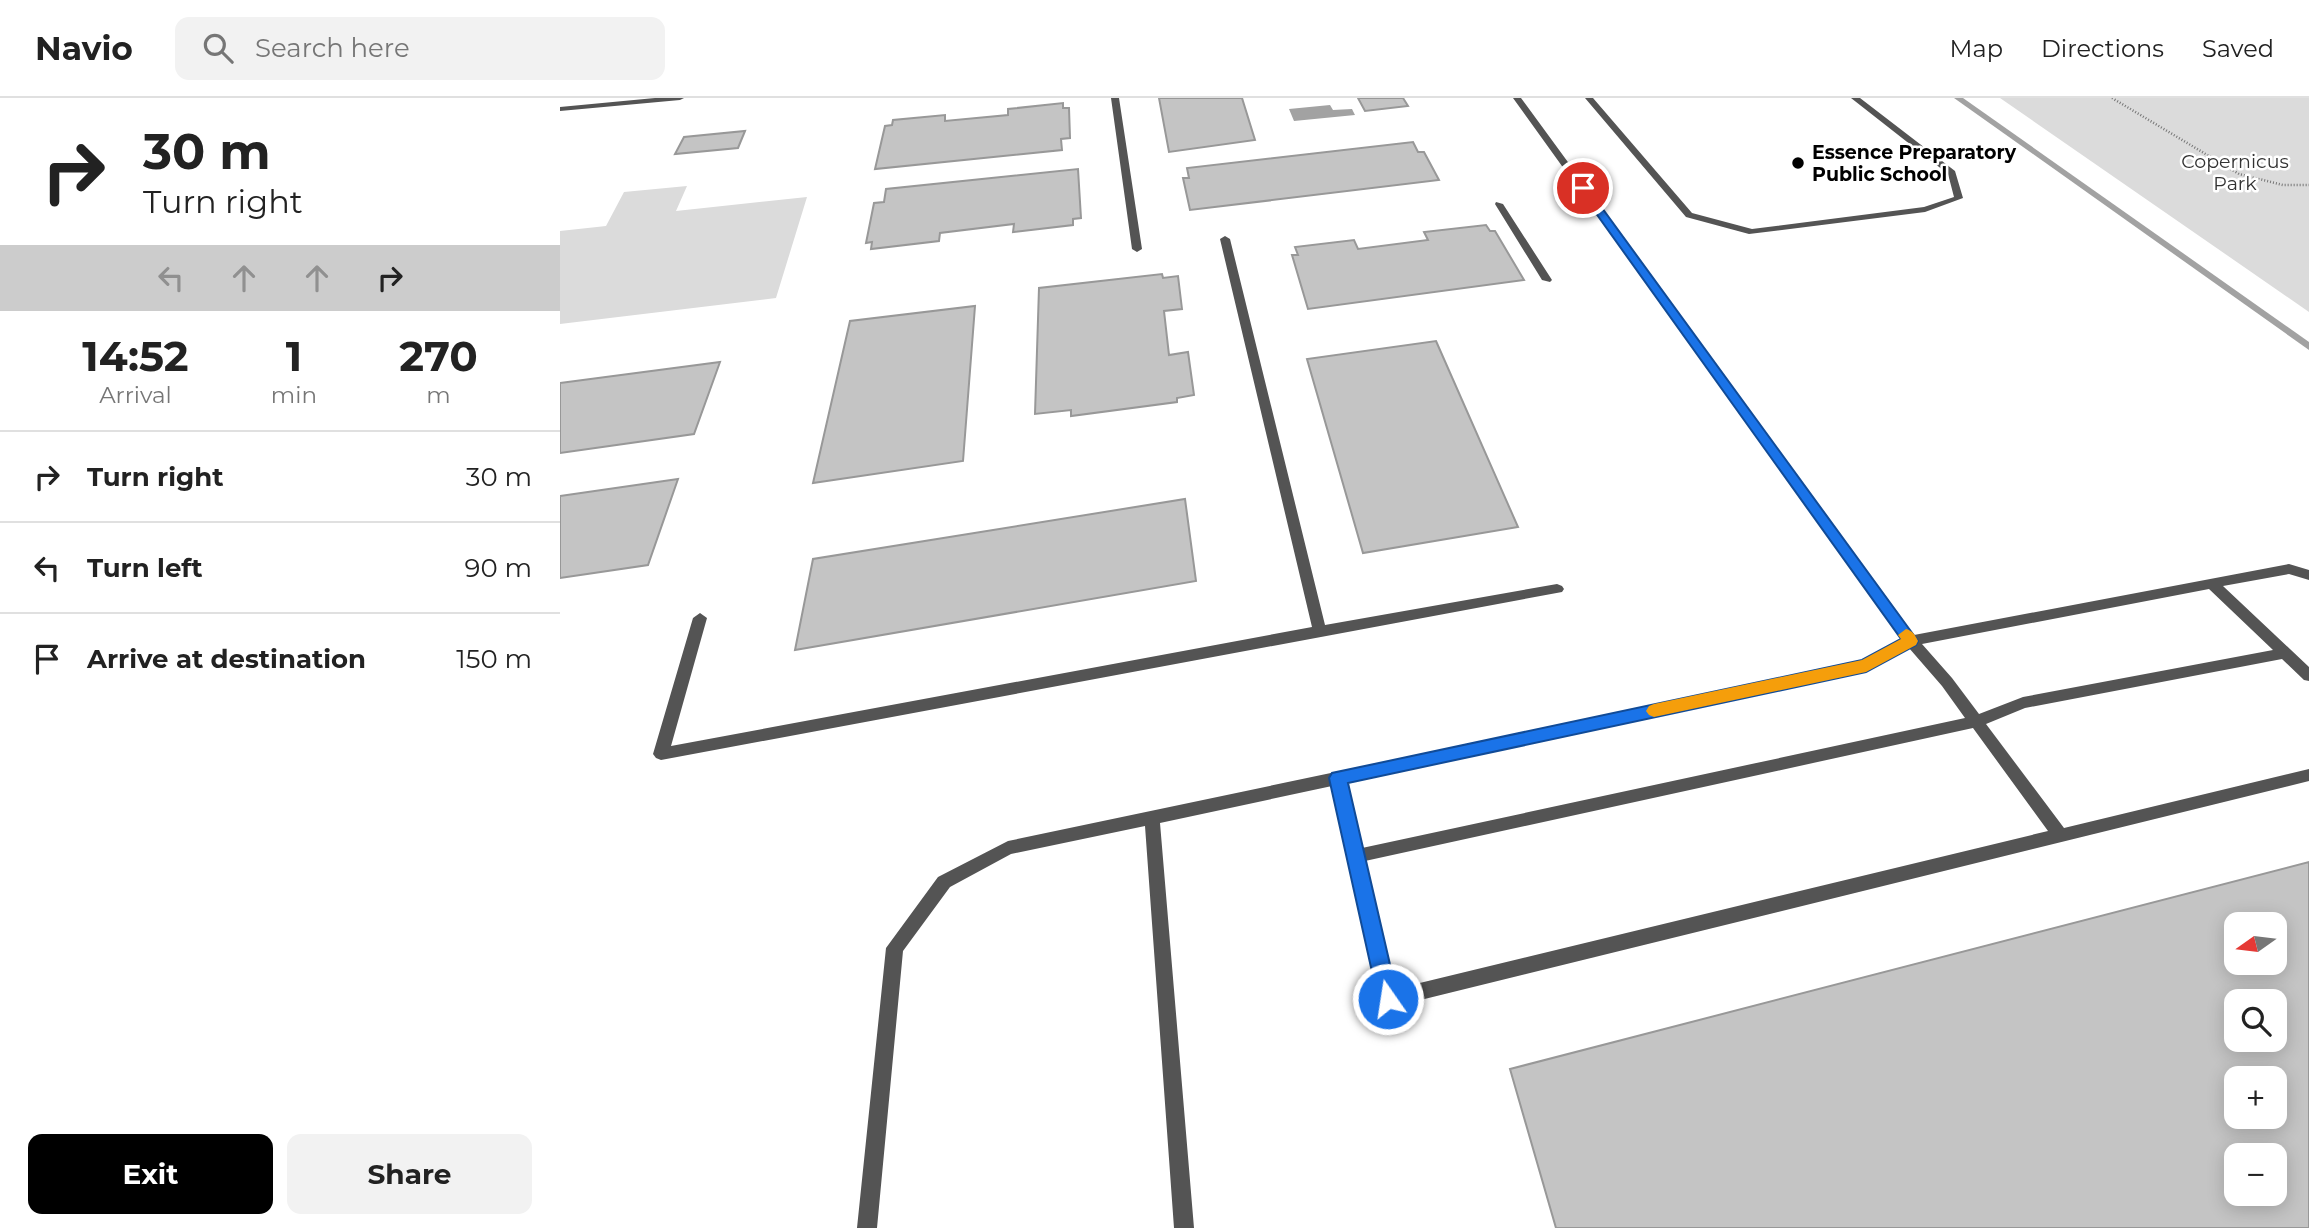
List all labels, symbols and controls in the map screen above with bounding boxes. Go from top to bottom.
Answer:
search box [175,17,665,80]
text: Navio [35,28,133,68]
icon: search [199,29,237,67]
text: Search here [255,32,410,64]
text: Map [1950,34,2003,63]
text: Directions [2041,34,2164,63]
text: Saved [2202,34,2274,63]
text: 30 m [143,122,271,181]
icon: right [28,126,119,217]
place label: Essence Preparatory Public School [1812,141,2017,186]
park label: Copernicus Park [2181,150,2289,195]
marker: Essence Preparatory Public School [1790,155,1806,171]
pin [1553,158,1613,218]
icon: arrive [1564,169,1602,207]
text: Turn right [143,182,303,221]
icon: left [152,259,190,297]
icon: ahead [225,259,263,297]
icon: ahead [298,259,336,297]
icon: right [371,259,409,297]
text: 14:52 [82,330,189,382]
text: 1 [286,330,302,382]
text: 270 [399,330,478,382]
text: Arrival [99,381,172,409]
text: min [271,381,317,409]
text: m [426,381,451,409]
icon: right [28,458,66,496]
text: Turn right [87,461,223,493]
text: 30 m [466,461,532,493]
icon: left [28,549,66,587]
text: Turn left [87,552,203,584]
text: 90 m [465,552,532,584]
icon: arrive [28,640,66,678]
text: Arrive at destination [87,643,366,675]
text: 150 m [456,643,532,675]
north arrow [2224,912,2287,975]
map controls [2224,912,2287,1206]
position arrow [1351,962,1425,1036]
button: search [2224,989,2287,1052]
button: + [2224,1066,2287,1129]
button: Exit [28,1134,273,1214]
button: Share [287,1134,532,1214]
button: − [2224,1143,2287,1206]

